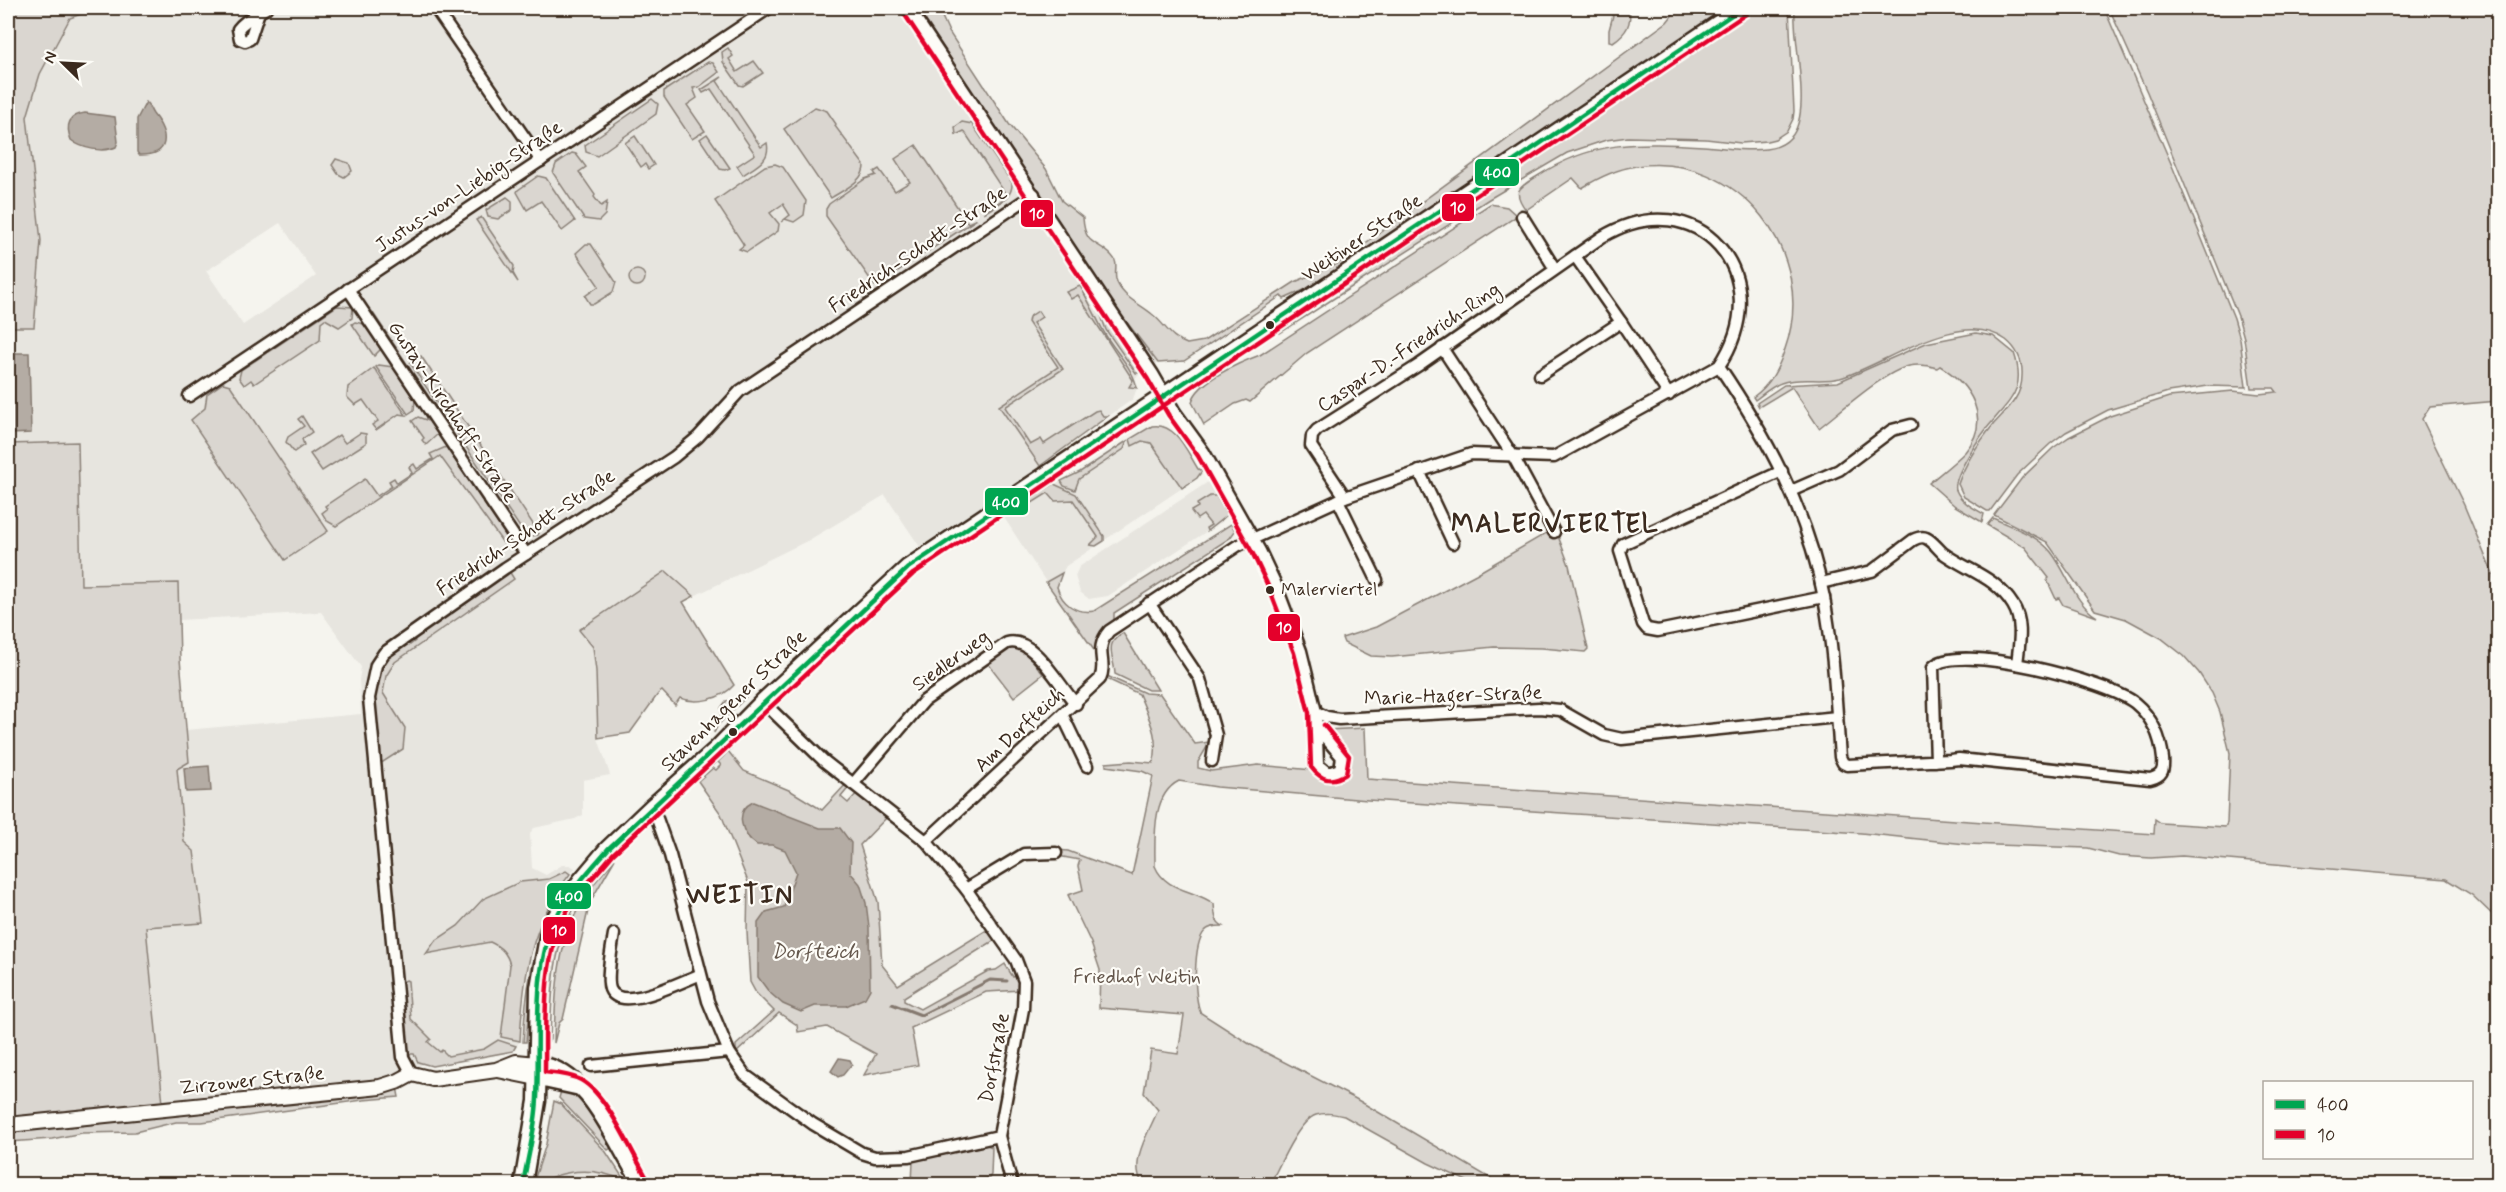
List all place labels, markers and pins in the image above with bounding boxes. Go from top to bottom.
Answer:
unlabelled marker [1264,319,1276,331]
place label: Malerviertel [1281,578,1377,602]
marker: Malerviertel [1264,584,1276,596]
unlabelled marker [727,726,739,738]

